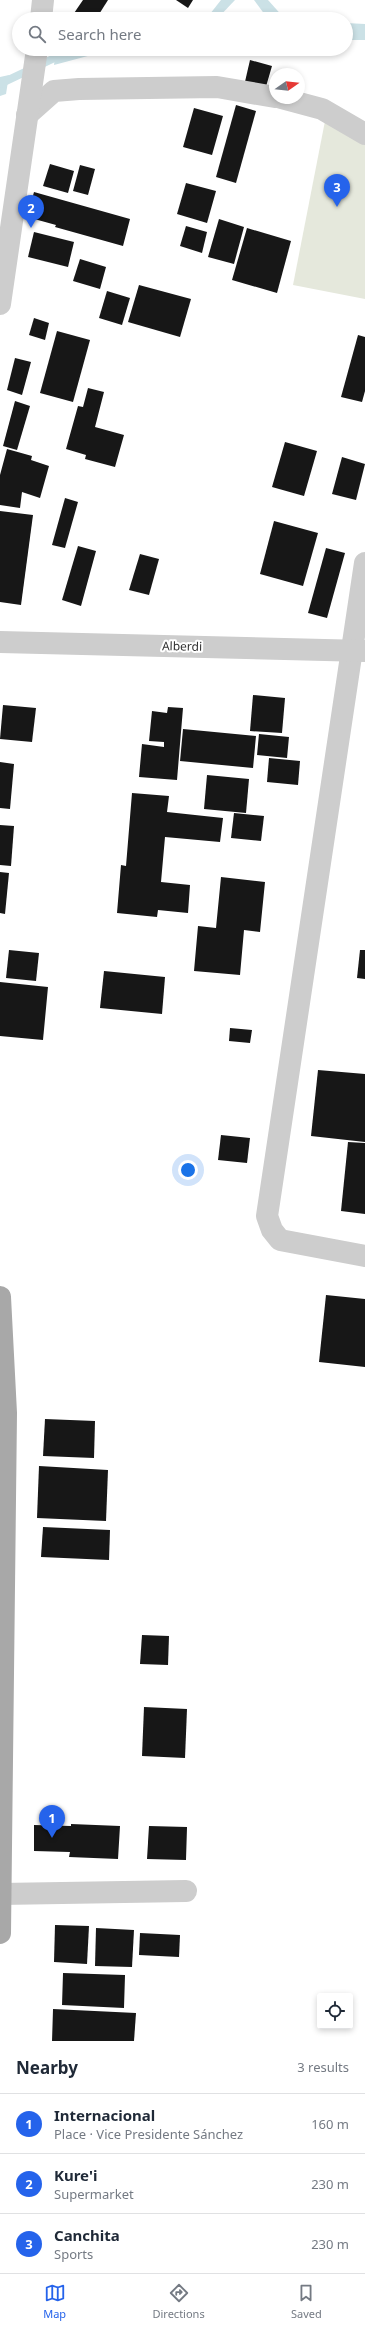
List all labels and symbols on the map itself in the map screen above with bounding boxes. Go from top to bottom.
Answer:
north arrow [269,68,305,104]
pin: 3 [324,174,350,207]
pin: 2 [18,195,44,228]
street label: Alberdi [162,637,202,655]
your location [178,1160,198,1180]
pin: 1 [39,1805,65,1838]

